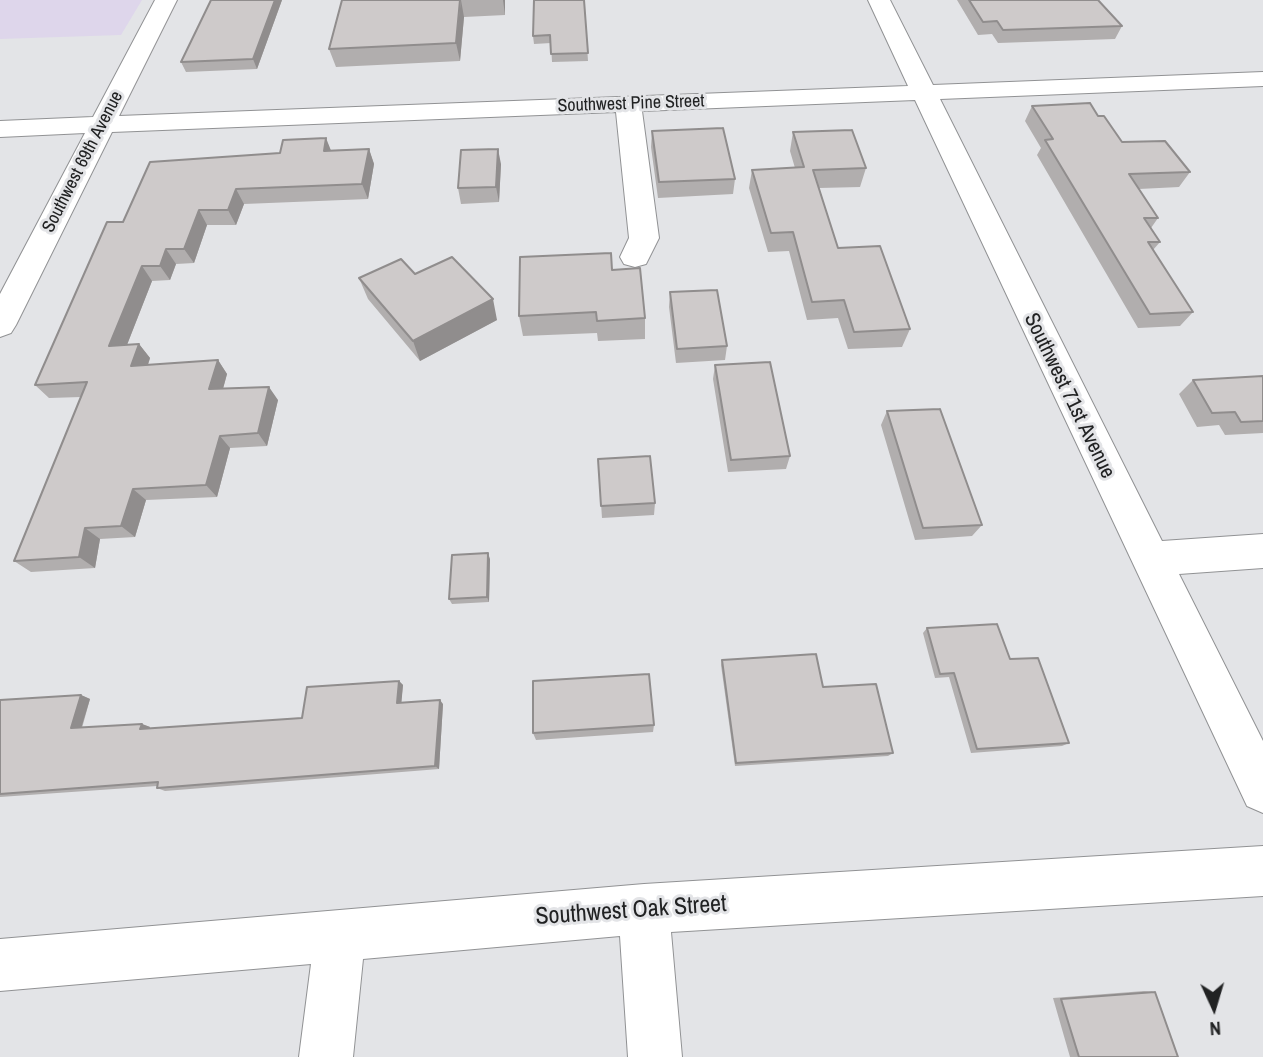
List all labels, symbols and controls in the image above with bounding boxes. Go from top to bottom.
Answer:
street label: Southwest 69th Avenue [38,88,128,236]
street label: Southwest Pine Street [557,91,705,117]
street label: Southwest 71st Avenue [1018,309,1120,483]
street label: Southwest Oak Street [535,890,727,932]
north arrow [1179,973,1249,1043]
text: N [1209,1016,1222,1042]

